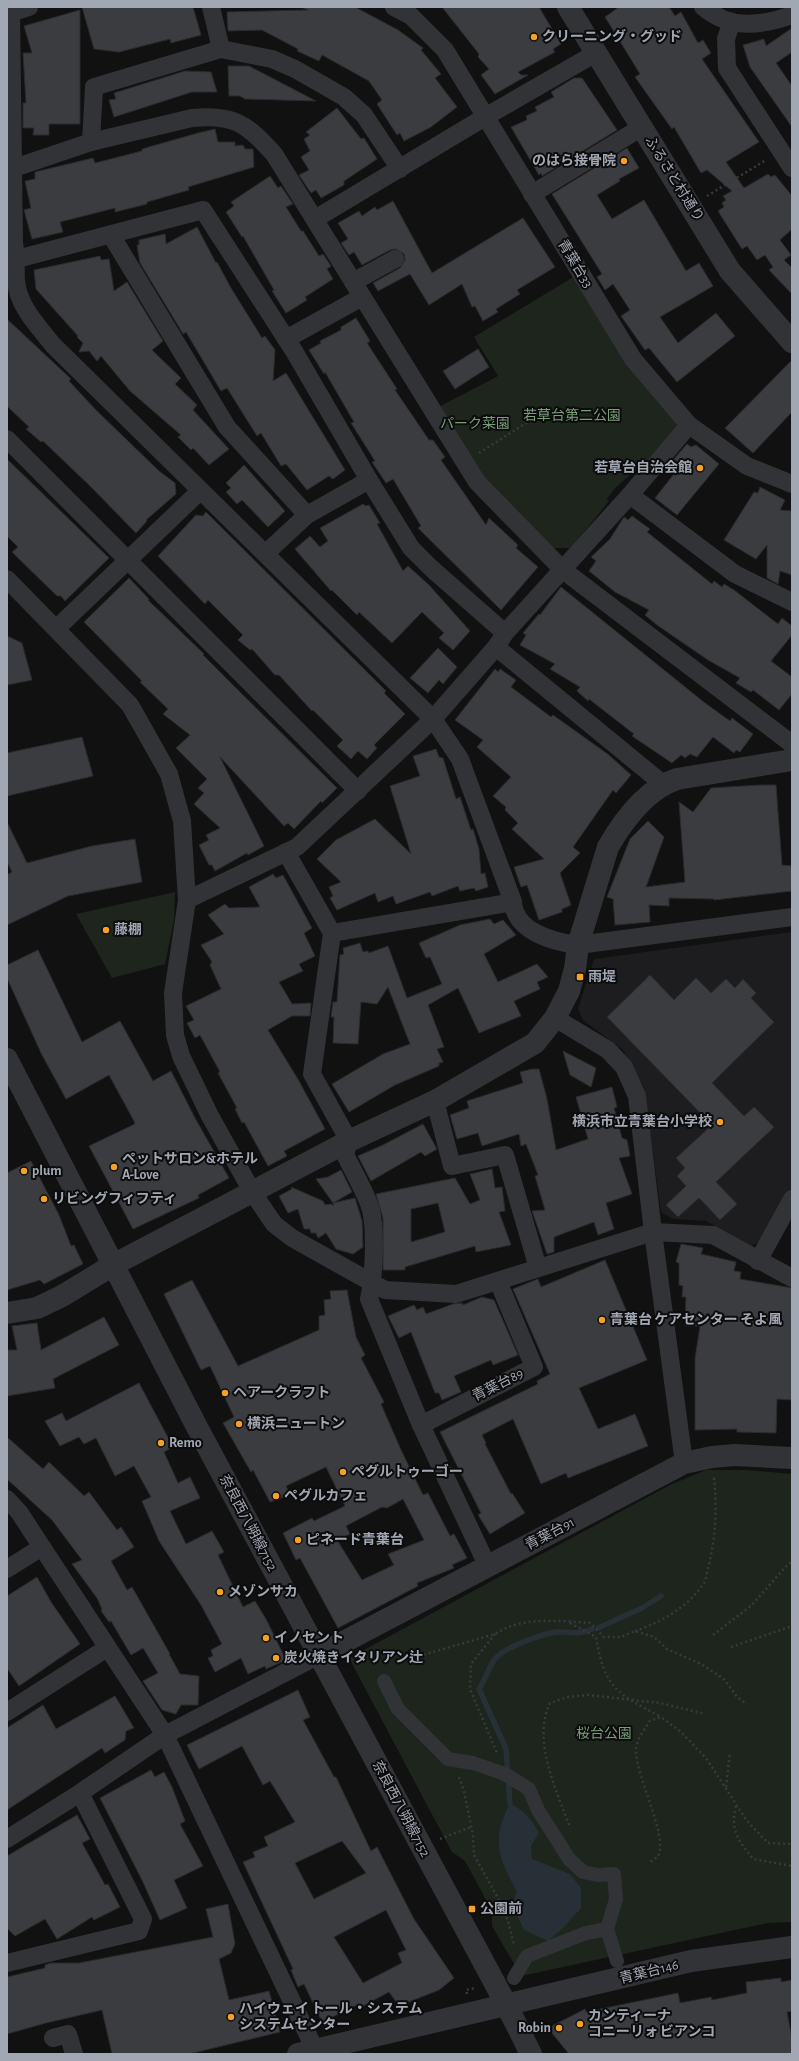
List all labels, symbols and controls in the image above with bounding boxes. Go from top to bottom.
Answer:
place label: クリーニング・グッド [542,28,682,44]
marker: クリーニング・グッド [529,32,539,42]
street label: ふるさと村通り [642,133,708,224]
place label: のはら接骨院 [532,153,616,168]
marker: のはら接骨院 [619,156,629,166]
street label: 青葉台33 [555,236,597,291]
park label: 若草台第二公園 [523,407,621,423]
park label: パーク菜園 [440,416,510,431]
place label: 若草台自治会館 [594,459,692,475]
marker: 若草台自治会館 [695,463,705,473]
place label: 藤棚 [114,922,142,937]
marker: 藤棚 [101,925,111,935]
place label: 雨堤 [588,969,616,984]
marker: 雨堤 [575,972,585,982]
place label: 横浜市立青葉台小学校 [572,1113,712,1129]
marker: 横浜市立青葉台小学校 [715,1117,725,1127]
place label: ペットサロン&ホテル A-Love [122,1152,258,1182]
marker: ペットサロン&ホテル A-Love [109,1162,119,1172]
place label: plum [32,1164,61,1178]
marker: plum [19,1166,29,1176]
place label: リビングフィフティ [52,1190,177,1206]
marker: リビングフィフティ [39,1194,49,1204]
place label: 青葉台 ケアセンター そよ風 [610,1312,782,1327]
marker: 青葉台 ケアセンター そよ風 [597,1315,607,1325]
street label: 青葉台89 [469,1364,526,1404]
place label: ヘアークラフト [233,1385,330,1400]
marker: ヘアークラフト [220,1388,230,1398]
place label: 横浜ニュートン [247,1415,345,1431]
marker: 横浜ニュートン [234,1419,244,1429]
place label: Remo [169,1436,202,1450]
marker: Remo [156,1438,166,1448]
place label: ペグルトゥーゴー [351,1463,463,1479]
marker: ペグルトゥーゴー [338,1467,348,1477]
street label: 奈良西八朔線7152 [217,1472,280,1573]
place label: ペグルカフェ [284,1487,368,1503]
marker: ペグルカフェ [271,1491,281,1501]
street label: 青葉台91 [522,1514,577,1553]
place label: ピネード青葉台 [306,1532,404,1547]
marker: ピネード青葉台 [293,1535,303,1545]
place label: メゾンサカ [228,1583,298,1599]
marker: メゾンサカ [215,1587,225,1597]
place label: イノセント [274,1630,344,1645]
marker: イノセント [261,1633,271,1643]
place label: 炭火焼きイタリアン辻 [284,1650,423,1665]
marker: 炭火焼きイタリアン辻 [271,1653,281,1663]
park label: 桜台公園 [576,1725,632,1741]
street label: 奈良西八朔線7152 [370,1758,433,1859]
place label: 公園前 [480,1900,522,1916]
marker: 公園前 [467,1904,477,1914]
street label: 青葉台146 [618,1956,680,1986]
place label: ハイウェイ トール・システム システムセンター [239,2001,422,2032]
place label: カンティーナ コニーリォ ビアンコ [588,2009,716,2039]
marker: ハイウェイ トール・システム システムセンター [226,2012,236,2022]
marker: カンティーナ コニーリォ ビアンコ [575,2019,585,2029]
place label: Robin [518,2021,551,2035]
marker: Robin [554,2023,564,2033]

